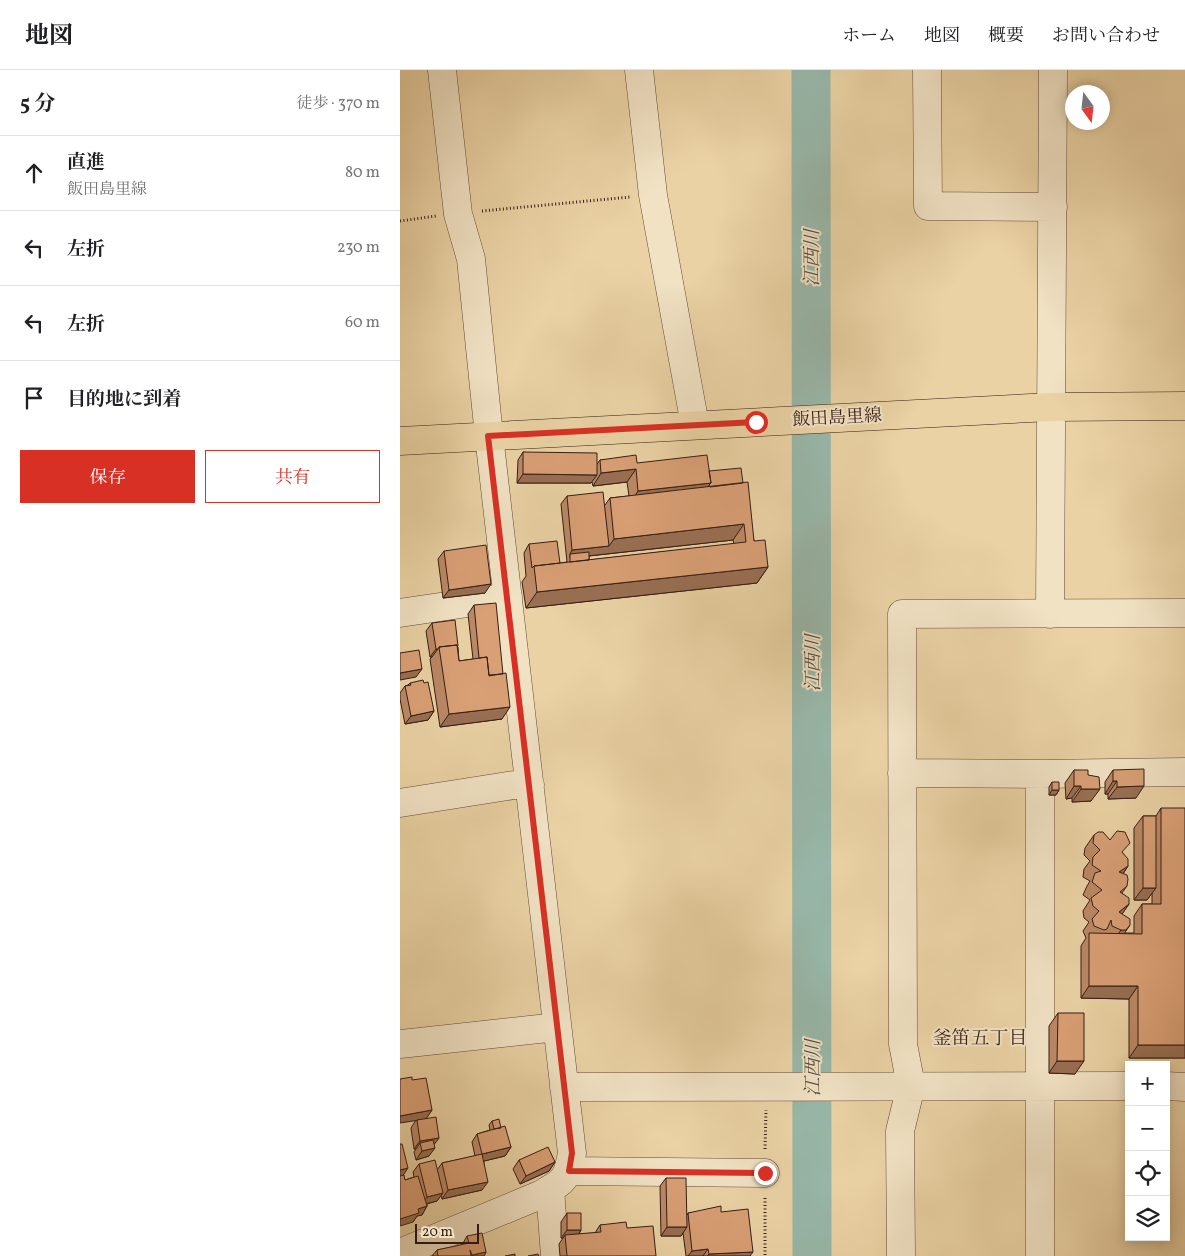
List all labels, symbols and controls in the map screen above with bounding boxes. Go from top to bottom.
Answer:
text: 地図 [25,20,73,54]
text: ホーム [842,24,896,49]
text: 地図 [924,24,960,49]
text: 概要 [988,24,1024,49]
text: お問い合わせ [1052,24,1160,49]
north arrow [1065,85,1110,130]
text: 5 分 [20,90,55,119]
text: 徒歩 · 370 m [296,93,380,115]
text: 直進 [67,150,105,176]
icon: ahead [20,159,48,187]
text: 80 m [345,162,380,184]
text: 飯田島里線 [67,179,147,201]
water label: 江西川 [800,228,826,287]
icon: left [20,234,48,262]
text: 左折 [67,237,105,263]
text: 230 m [337,237,380,259]
icon: left [20,309,48,337]
text: 左折 [67,312,105,338]
text: 60 m [345,312,380,334]
icon: arrive [20,384,48,412]
text: 目的地に到着 [67,387,181,413]
street label: 飯田島里線 [791,404,883,433]
route start [745,411,768,434]
button: 保存 [20,450,195,503]
button: 共有 [205,450,380,503]
water label: 江西川 [801,633,827,692]
district label: 釜笛五丁目 [932,1026,1028,1052]
water label: 江西川 [801,1038,827,1097]
map controls [1125,1061,1170,1241]
button: + [1125,1061,1170,1106]
button: − [1125,1106,1170,1151]
button: locate [1125,1151,1170,1196]
route end [754,1162,777,1185]
button: layers [1125,1196,1170,1241]
scale bar [415,1221,479,1244]
text: 20 m [422,1223,453,1242]

